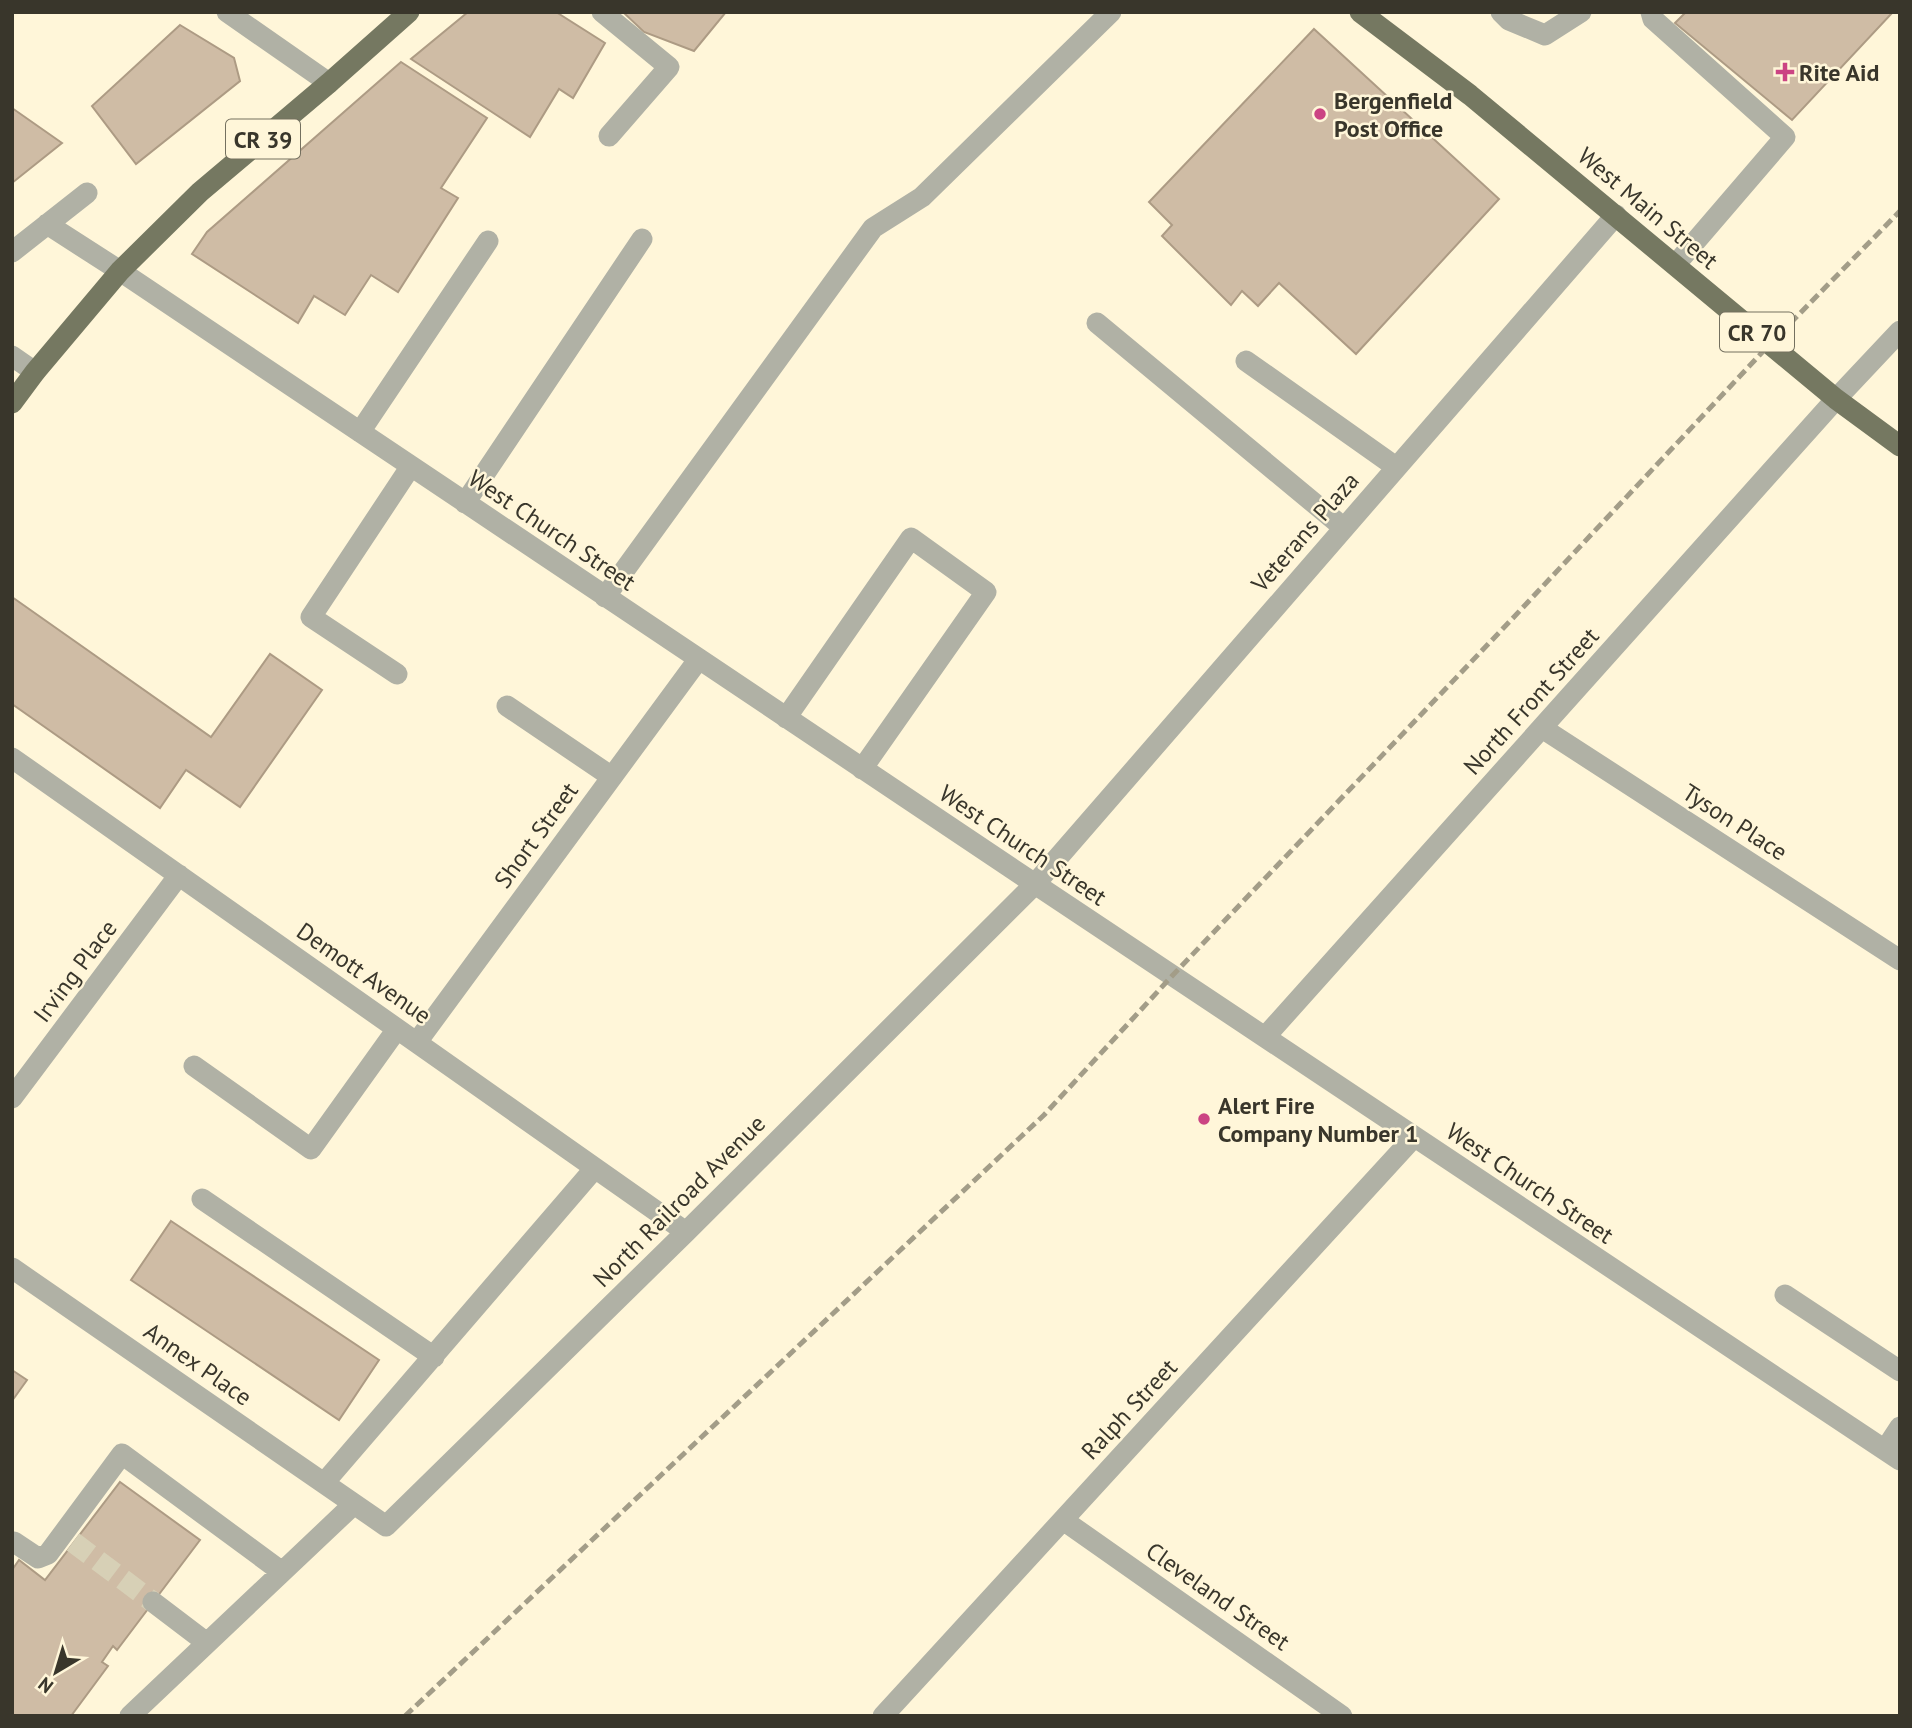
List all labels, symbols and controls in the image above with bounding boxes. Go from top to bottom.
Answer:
place label: Rite Aid [1799,57,1879,88]
marker: Rite Aid [1777,64,1793,80]
place label: Bergenfield Post Office [1334,85,1452,144]
marker: Bergenfield Post Office [1312,106,1328,122]
road number: CR 39 [226,120,300,158]
street label: West Main Street [1571,140,1725,276]
road number: CR 70 [1720,312,1794,352]
street label: West Church Street [462,463,642,597]
street label: Veterans Plaza [1244,466,1366,599]
street label: North Front Street [1457,621,1605,781]
street label: Short Street [487,776,585,894]
street label: Tyson Place [1677,777,1793,867]
street label: West Church Street [933,778,1113,912]
street label: Irving Place [26,914,124,1028]
street label: Demott Avenue [291,915,437,1031]
place label: Alert Fire Company Number 1 [1218,1090,1419,1149]
street label: North Railroad Avenue [586,1108,772,1294]
marker: Alert Fire Company Number 1 [1196,1111,1212,1127]
street label: West Church Street [1440,1116,1620,1250]
street label: Annex Place [138,1316,258,1412]
street label: Ralph Street [1074,1352,1184,1466]
street label: Cleveland Street [1140,1535,1296,1657]
north arrow [21,1637,91,1707]
text: N [33,1672,58,1699]

